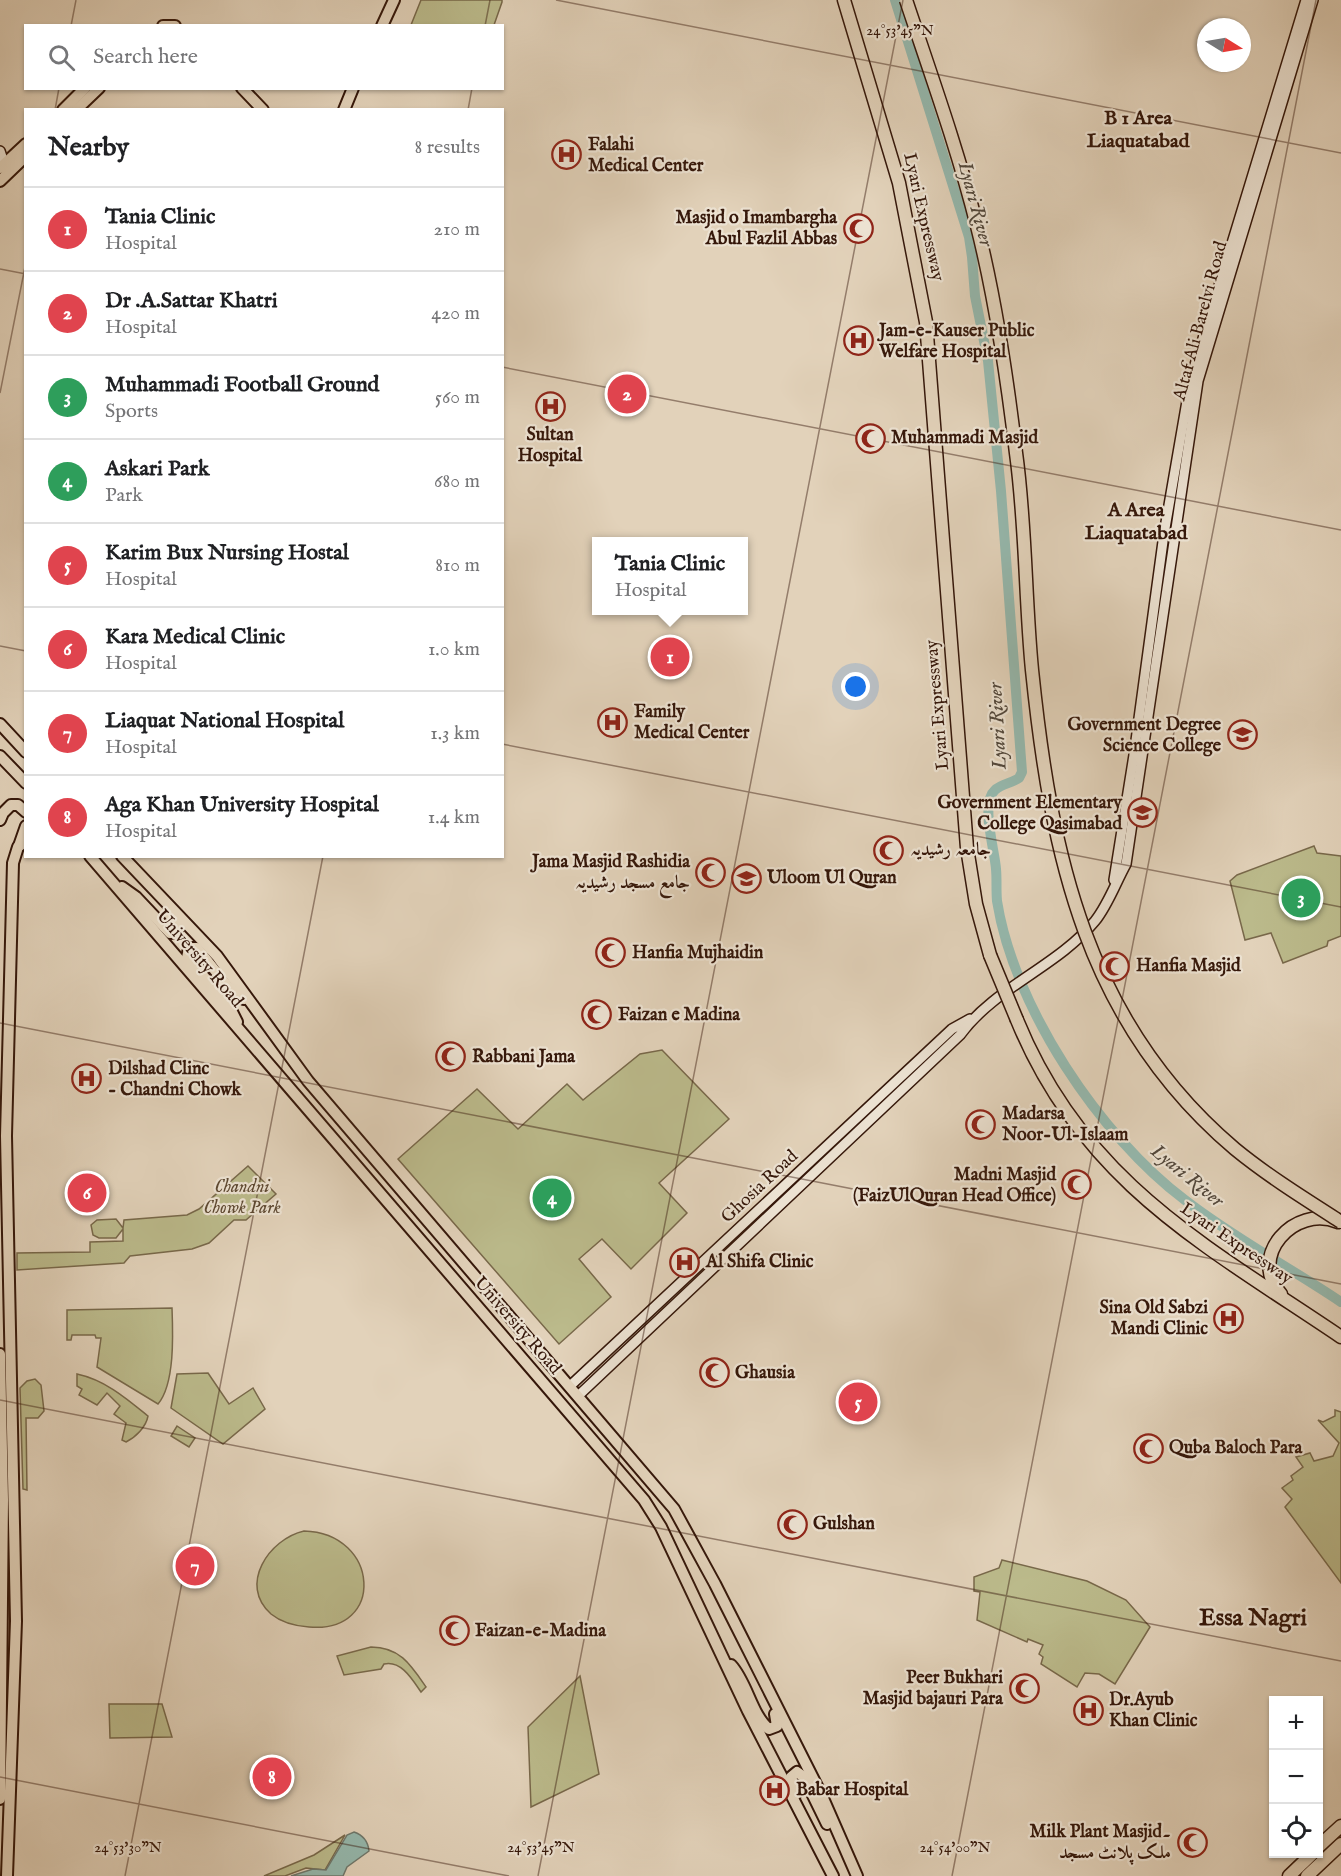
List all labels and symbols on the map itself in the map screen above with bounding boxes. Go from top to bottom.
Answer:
north arrow [1197,18,1251,72]
text: 24°53'45"N [866,21,934,40]
district label: B 1 Area Liaquatabad [1087,106,1191,154]
place label: Falahi Medical Center [588,134,704,178]
hospital icon: Falahi Medical Center [551,139,583,171]
street label: Lyari Expressway [897,151,949,284]
water label: Lyari River [951,158,999,250]
place label: Masjid o Imambargha Abul Fazlil Abbas [675,207,838,251]
mosque icon: Masjid o Imambargha Abul Fazlil Abbas [842,212,874,244]
street label: Altaf Ali Barelvi Road [1168,238,1233,404]
place label: Jam-e-Kauser Public Welfare Hospital [877,320,1035,364]
hospital icon: Jam-e-Kauser Public Welfare Hospital [842,325,874,357]
pin: 2 [608,372,646,416]
hospital icon: Sultan Hospital [534,390,566,422]
mosque icon: Muhammadi Masjid [854,422,886,454]
place label: Sultan Hospital [518,424,583,468]
place label: Muhammadi Masjid [891,427,1038,450]
district label: A Area Liaquatabad [1085,498,1189,546]
pin: 1 [650,634,690,680]
street label: Lyari Expressway [921,639,955,771]
your location [841,672,870,701]
water label: Lyari River [983,681,1013,771]
place label: Family Medical Center [634,701,750,745]
hospital icon: Family Medical Center [597,706,629,738]
place label: Government Degree Science College [1067,714,1222,758]
school or university icon: Government Degree Science College [1226,719,1258,751]
place label: Government Elementary College Qasimabad [937,792,1123,836]
school or university icon: Government Elementary College Qasimabad [1127,797,1159,829]
mosque icon: جامعہ رشیدیہ [873,834,905,866]
place label: جامعہ رشیدیہ [910,839,991,862]
place label: Jama Masjid Rashidia جامع مسجد رشیدیہ [530,851,691,899]
mosque icon: Jama Masjid Rashidia جامع مسجد رشیدیہ [695,856,727,888]
school or university icon: Uloom Ul Quran [730,862,762,894]
place label: Uloom Ul Quran [766,867,897,890]
pin: 3 [1282,876,1320,920]
street label: University Road [150,905,248,1013]
mosque icon: Hanfia Mujhaidin [595,937,627,969]
place label: Hanfia Mujhaidin [632,942,764,965]
mosque icon: Hanfia Masjid [1099,950,1131,982]
place label: Hanfia Masjid [1136,955,1241,978]
mosque icon: Faizan e Madina [581,999,613,1031]
place label: Faizan e Madina [618,1004,741,1027]
mosque icon: Rabbani Jama [435,1041,467,1073]
place label: Rabbani Jama [472,1046,576,1069]
place label: Dilshad Clinc - Chandni Chowk [108,1058,243,1102]
hospital icon: Dilshad Clinc - Chandni Chowk [71,1063,103,1095]
place label: Madarsa Noor-Ul-Islaam [1001,1103,1129,1147]
mosque icon: Madarsa Noor-Ul-Islaam [965,1108,997,1140]
water label: Lyari River [1145,1138,1230,1214]
street label: Ghosia Road [717,1145,804,1229]
place label: Madni Masjid (FaizUlQuran Head Office) [853,1164,1056,1208]
mosque icon: Madni Masjid (FaizUlQuran Head Office) [1061,1169,1093,1201]
pin: 6 [68,1170,106,1216]
park label: Chandni Chowk Park [203,1176,281,1220]
pin: 4 [532,1176,572,1220]
street label: Lyari Expressway [1175,1198,1297,1290]
hospital icon: Al Shifa Clinic [669,1246,701,1278]
place label: Al Shifa Clinic [705,1251,814,1274]
street label: University Road [468,1272,566,1380]
place label: Sina Old Sabzi Mandi Clinic [1100,1297,1208,1341]
hospital icon: Sina Old Sabzi Mandi Clinic [1213,1302,1245,1334]
mosque icon: Ghausia [698,1357,730,1389]
place label: Ghausia [735,1362,796,1385]
pin: 5 [838,1380,878,1424]
mosque icon: Quba Baloch Para [1132,1432,1164,1464]
place label: Quba Baloch Para [1169,1437,1304,1460]
mosque icon: Gulshan [776,1508,808,1540]
place label: Gulshan [813,1513,875,1536]
pin: 7 [176,1544,214,1588]
district label: Essa Nagri [1199,1603,1307,1634]
mosque icon: Faizan-e-Madina [438,1615,470,1647]
place label: Faizan-e-Madina [475,1620,607,1643]
place label: Peer Bukhari Masjid bajauri Para [863,1667,1004,1711]
mosque icon: Peer Bukhari Masjid bajauri Para [1008,1672,1040,1704]
place label: Dr.Ayub Khan Clinic [1109,1689,1198,1733]
hospital icon: Dr.Ayub Khan Clinic [1072,1694,1104,1726]
pin: 8 [252,1754,292,1800]
hospital icon: Babar Hospital [759,1774,791,1806]
place label: Babar Hospital [796,1779,909,1802]
place label: Milk Plant Masjid۔ ملک پلانٹ مسجد [1030,1821,1171,1865]
mosque icon: Milk Plant Masjid۔ ملک پلانٹ مسجد [1176,1826,1208,1858]
text: 24°53'30"N [94,1838,162,1857]
text: 24°53'45"N [507,1838,575,1857]
text: 24°54'00"N [919,1838,991,1857]

